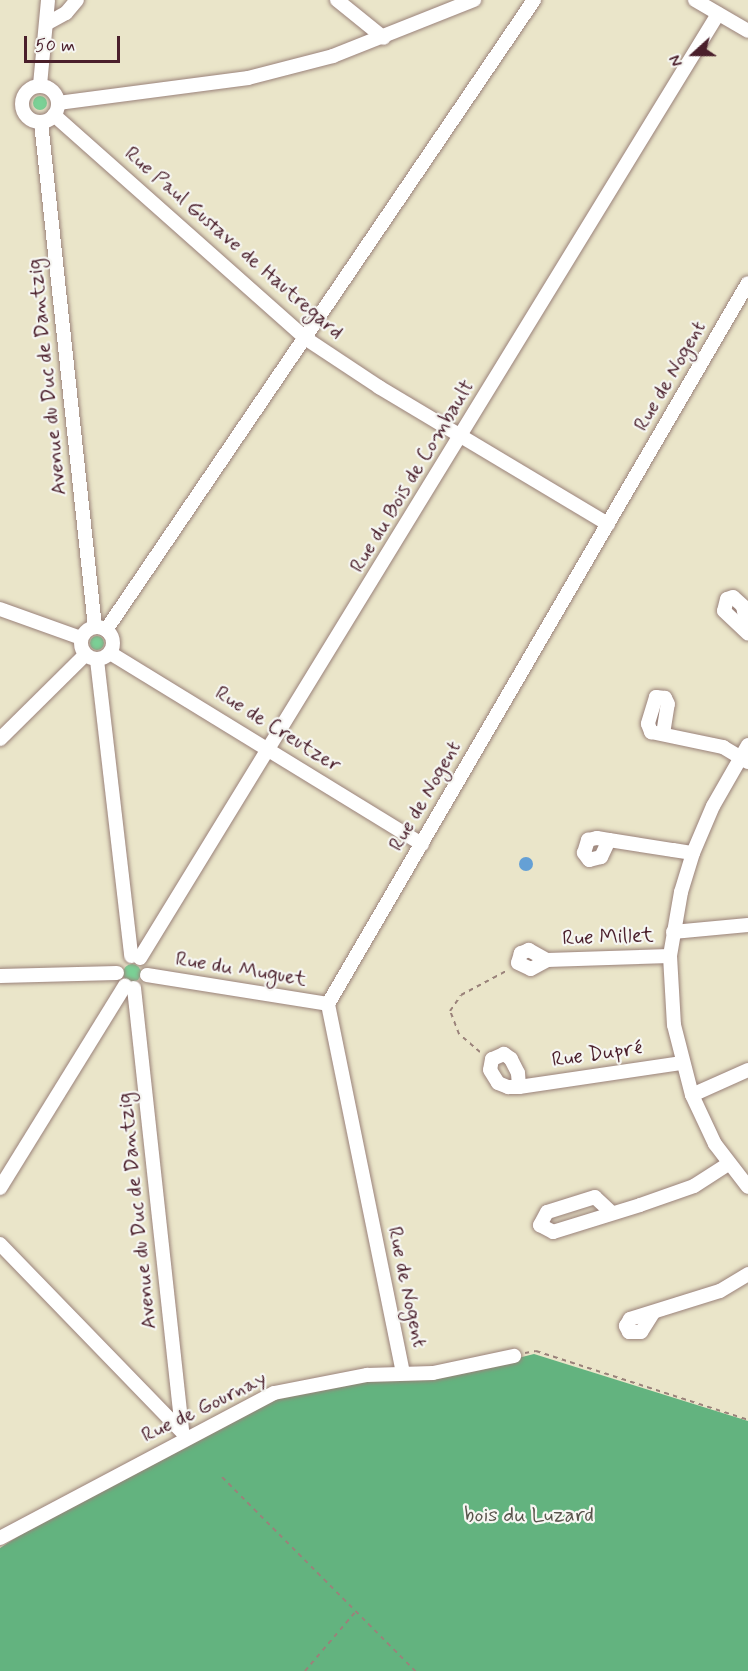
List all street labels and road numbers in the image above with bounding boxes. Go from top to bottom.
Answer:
street label: Rue Paul Gustave de Hautregard [123,144,345,342]
street label: Avenue du Duc de Dantzig [22,260,72,494]
street label: Rue de Nogent [626,312,714,440]
street label: Rue du Bois de Combault [345,375,479,577]
street label: Rue de Creutzer [211,681,345,777]
street label: Rue de Nogent [381,732,469,860]
street label: Rue Millet [562,923,654,951]
street label: Rue du Muguet [177,947,305,991]
street label: Rue Dupré [551,1035,643,1073]
street label: Avenue du Duc de Dantzig [112,1094,162,1328]
street label: Rue de Nogent [381,1220,433,1354]
street label: Rue de Gournay [136,1365,272,1449]

